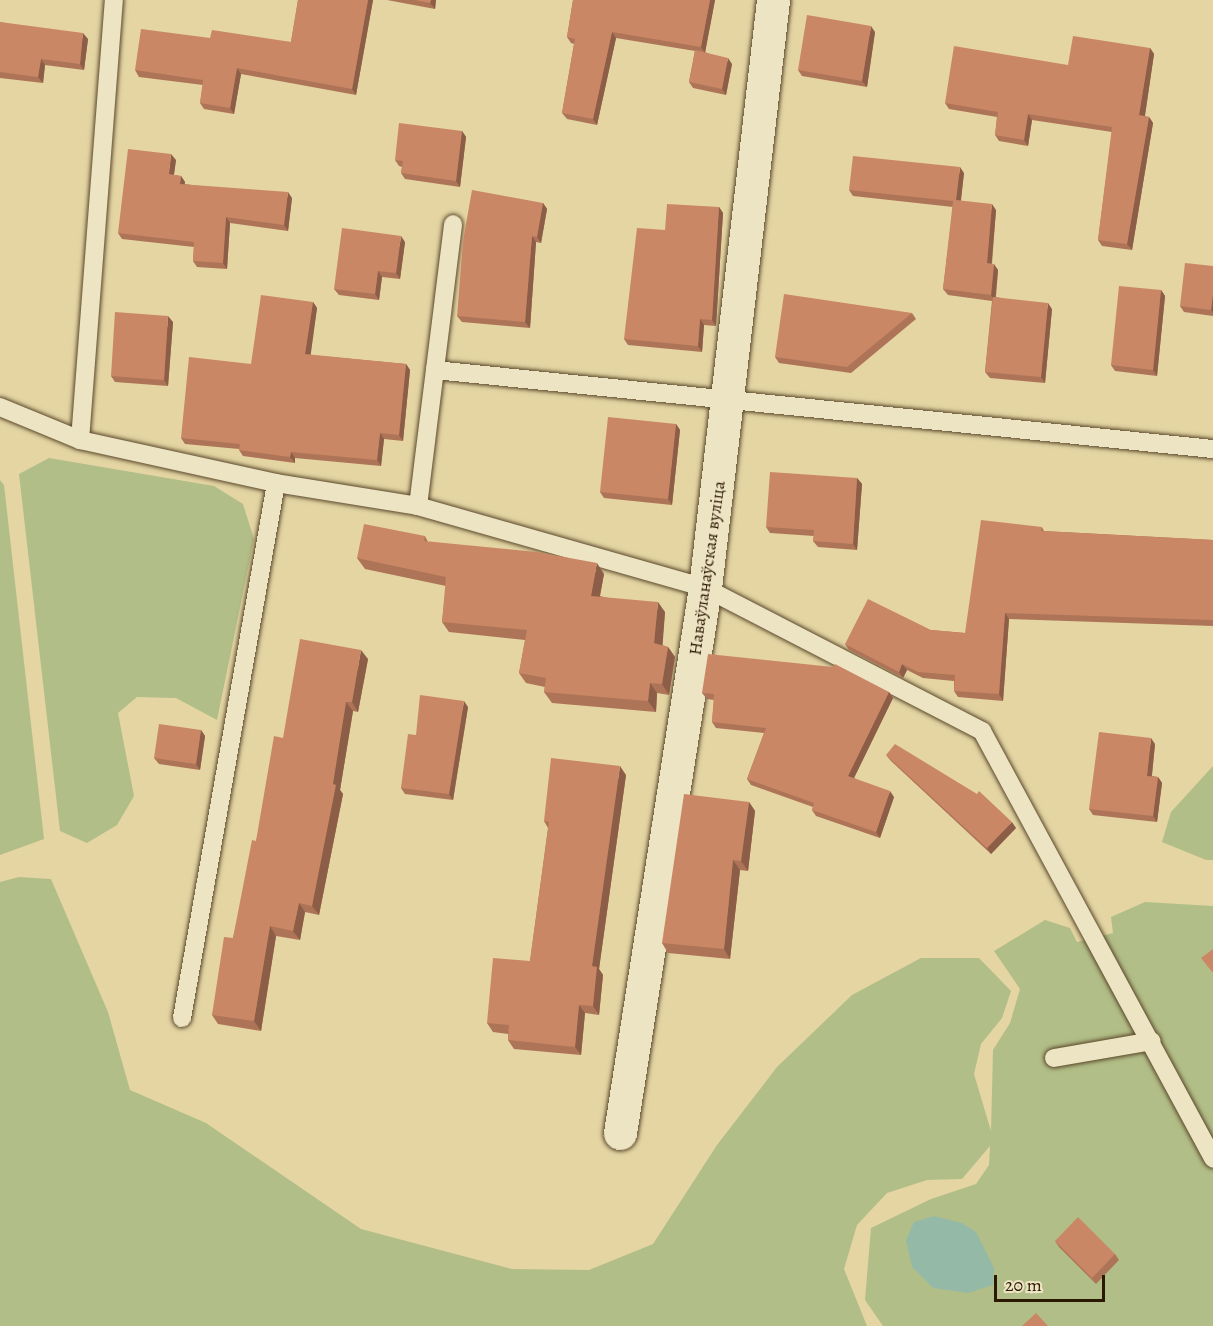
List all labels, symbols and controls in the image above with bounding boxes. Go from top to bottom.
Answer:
street label: Наваўланаўская вуліца [684,479,730,657]
scale bar [997,1263,1108,1301]
text: 20 m [1005,1273,1042,1297]

